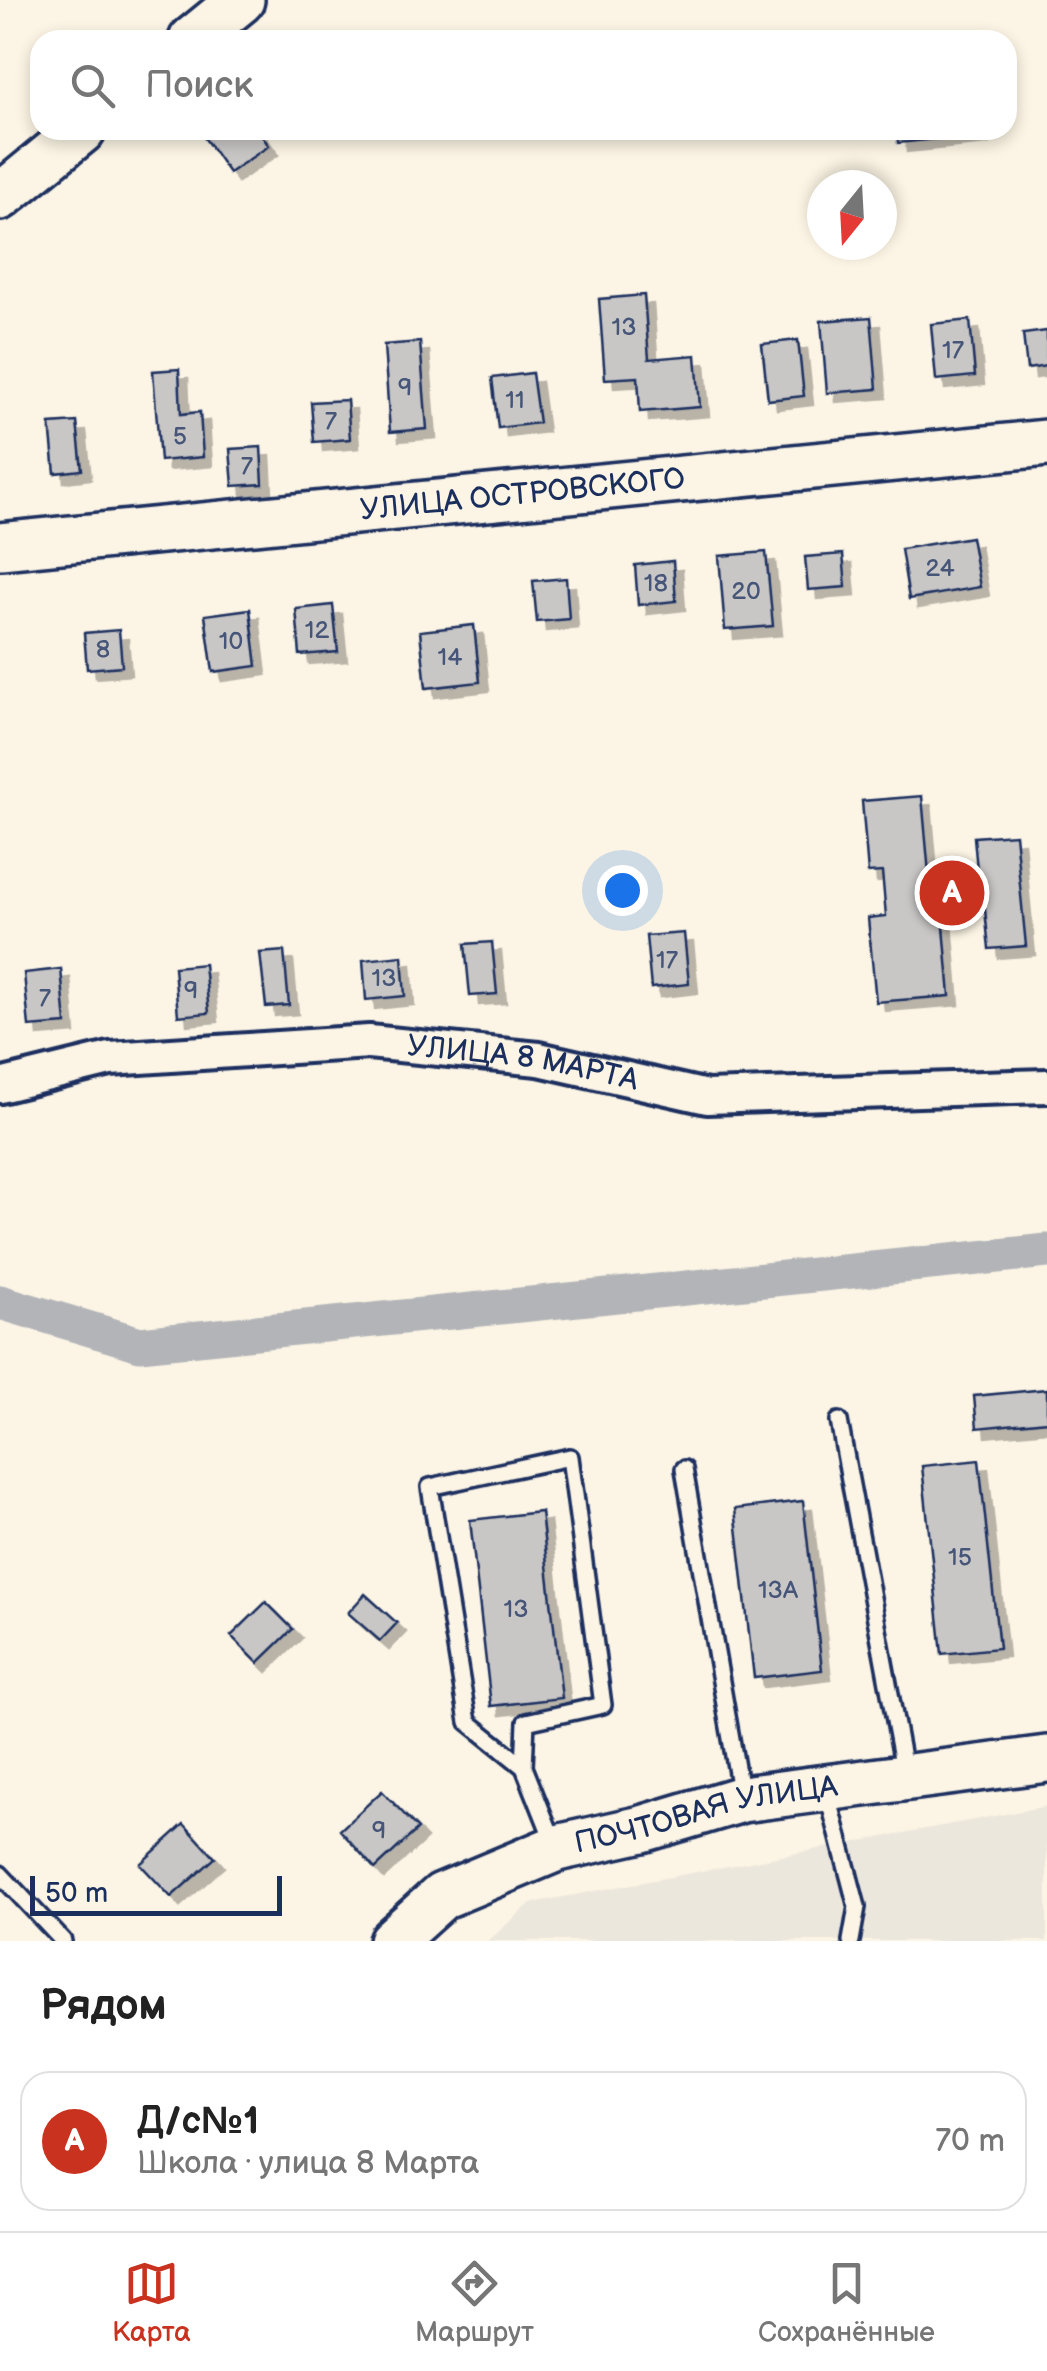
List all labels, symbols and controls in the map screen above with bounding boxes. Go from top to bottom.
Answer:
search box [30,30,1017,140]
icon: search [65,58,120,113]
text: Поиск [145,63,253,108]
north arrow [807,170,897,260]
house number: 13 [611,312,637,343]
house number: 17 [942,335,965,366]
house number: 9 [398,372,412,403]
house number: 11 [505,385,525,416]
house number: 7 [325,406,338,437]
house number: 5 [173,421,187,452]
house number: 7 [241,451,254,482]
street label: УЛИЦА ОСТРОВСКОГО [358,461,687,528]
house number: 24 [925,553,955,584]
house number: 18 [644,568,668,599]
house number: 20 [731,576,761,607]
house number: 12 [305,615,329,646]
house number: 10 [219,626,243,657]
house number: 8 [96,634,110,665]
house number: 14 [438,642,462,673]
pin: A [920,856,984,930]
your location [597,865,648,916]
house number: 17 [656,945,679,976]
house number: 13 [371,963,397,994]
house number: 9 [184,975,198,1006]
house number: 7 [39,983,52,1014]
street label: УЛИЦА 8 МАРТА [405,1028,642,1099]
house number: 15 [948,1542,972,1573]
house number: 13А [758,1575,799,1606]
house number: 13 [503,1594,529,1625]
street label: ПОЧТОВАЯ УЛИЦА [571,1769,841,1862]
house number: 9 [372,1815,386,1846]
scale bar [30,1871,282,1916]
text: 50 m [45,1877,108,1910]
text: Рядом [40,1981,167,2032]
text: Д/с№1 [137,2099,259,2144]
text: A [65,2122,84,2161]
text: 70 m [935,2122,1005,2161]
text: Школа · улица 8 Марта [137,2144,480,2183]
tab: Карта [112,2256,191,2349]
tab: Маршрут [415,2256,534,2349]
tab: Сохранённые [758,2256,935,2349]

